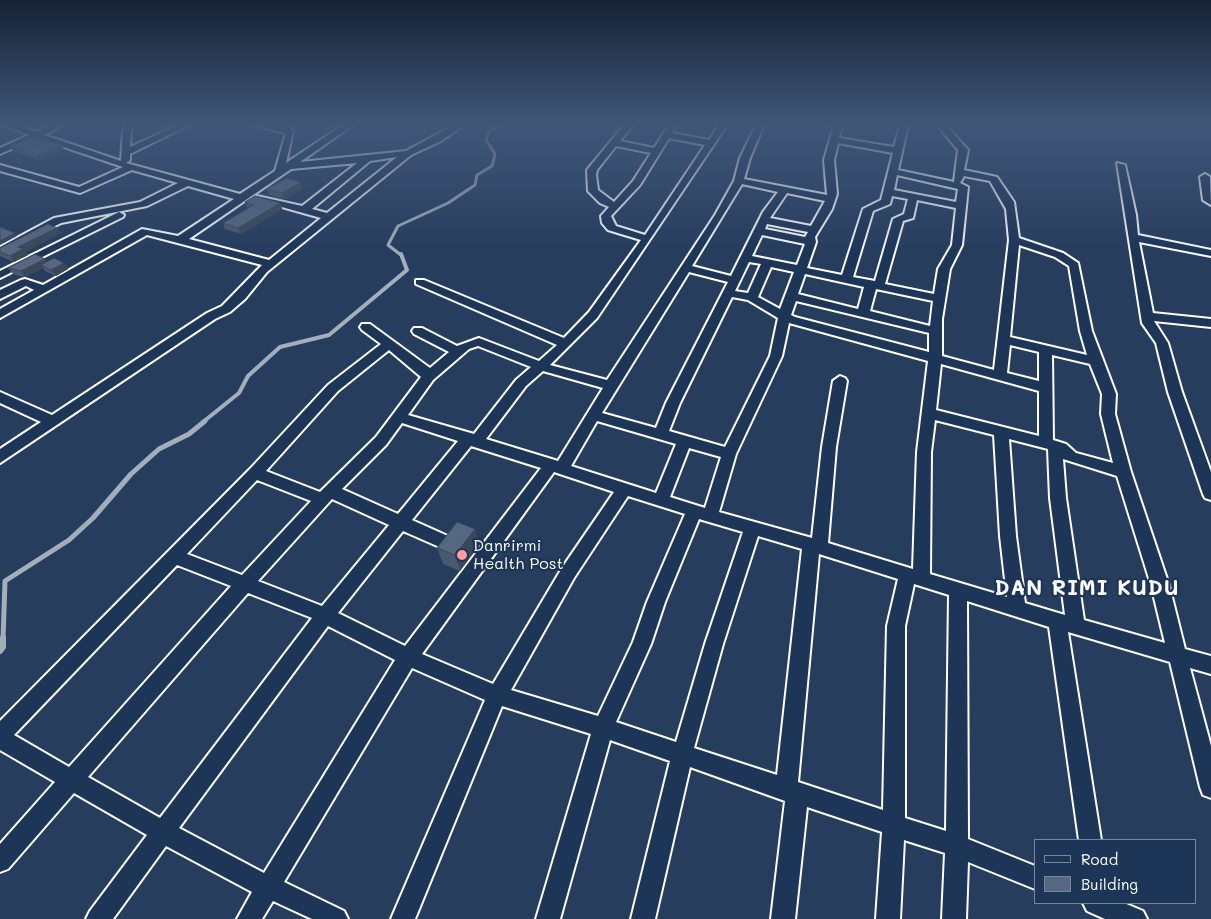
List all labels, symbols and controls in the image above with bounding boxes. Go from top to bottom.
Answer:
place label: Danrirmi Health Post [473,536,564,574]
marker: Danrirmi Health Post [455,548,469,562]
district label: DAN RIMI KUDU [993,576,1181,602]
legend [1034,839,1196,904]
text: Road [1081,849,1118,869]
text: Building [1081,874,1138,894]

